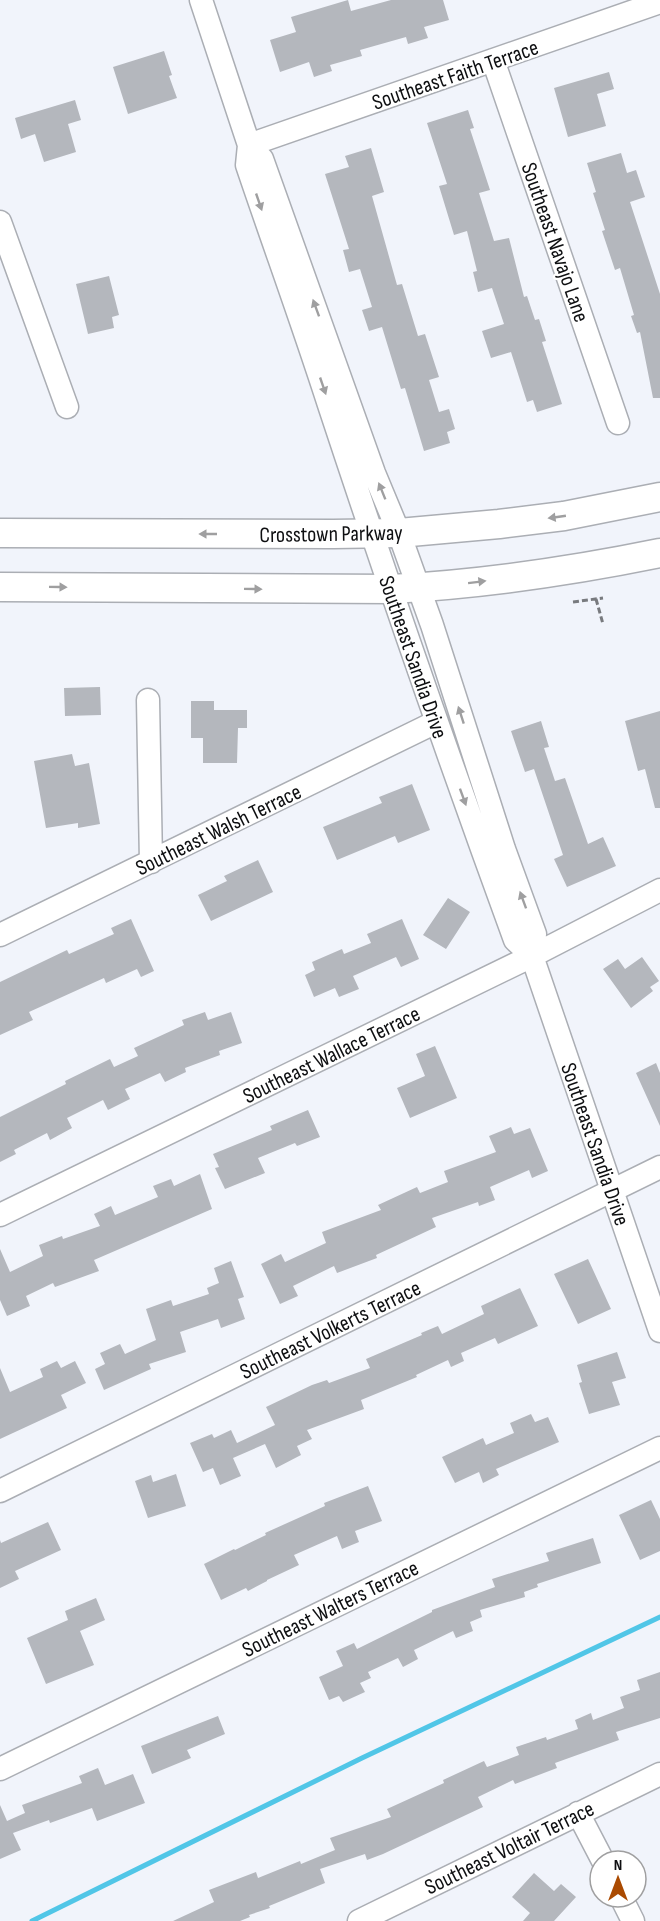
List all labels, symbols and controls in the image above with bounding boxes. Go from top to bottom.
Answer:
street label: Southeast Faith Terrace [369,34,542,117]
street label: Southeast Navajo Lane [515,159,595,326]
one-way arrow [255,193,264,211]
one-way arrow [311,299,321,317]
one-way arrow [318,377,328,395]
one-way arrow [377,482,387,500]
one-way arrow [547,512,566,521]
street label: Crosstown Parkway [259,520,403,549]
one-way arrow [199,529,218,539]
street label: Southeast Sandia Drive [372,573,453,742]
one-way arrow [468,577,487,587]
one-way arrow [49,582,68,592]
one-way arrow [244,584,263,594]
one-way arrow [456,706,465,724]
street label: Southeast Walsh Terrace [131,779,306,882]
one-way arrow [459,788,469,806]
one-way arrow [517,891,527,909]
street label: Southeast Wallace Terrace [239,1001,425,1110]
street label: Southeast Sandia Drive [554,1060,635,1229]
street label: Southeast Volkerts Terrace [236,1275,425,1386]
street label: Southeast Walters Terrace [238,1555,423,1664]
street label: Southeast Voltair Terrace [420,1796,599,1901]
north arrow [588,1849,648,1909]
text: N [614,1856,622,1875]

